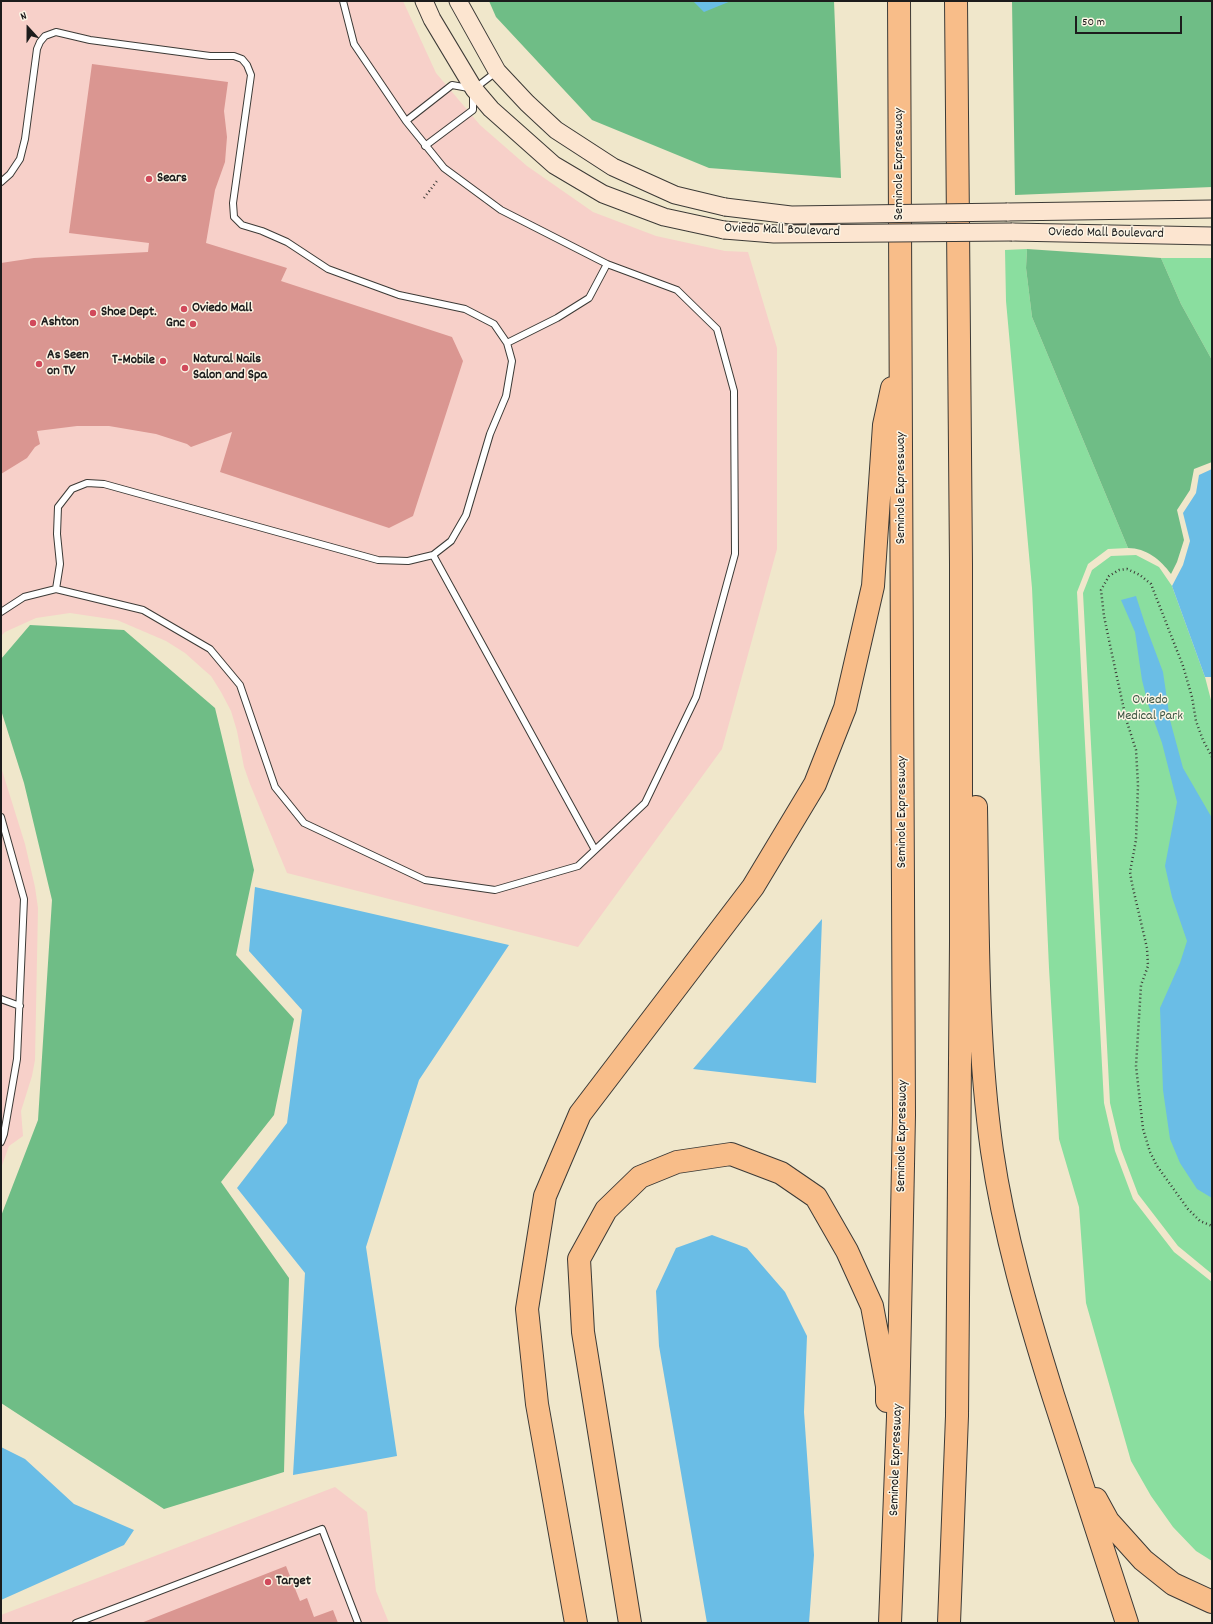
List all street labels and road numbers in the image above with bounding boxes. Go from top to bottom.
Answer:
street label: Seminole Expressway [892,108,908,220]
street label: Oviedo Mall Boulevard [724,221,840,241]
street label: Oviedo Mall Boulevard [1048,225,1164,243]
street label: Seminole Expressway [894,432,910,544]
street label: Seminole Expressway [895,756,911,868]
street label: Seminole Expressway [894,1080,912,1192]
street label: Seminole Expressway [887,1404,907,1516]

